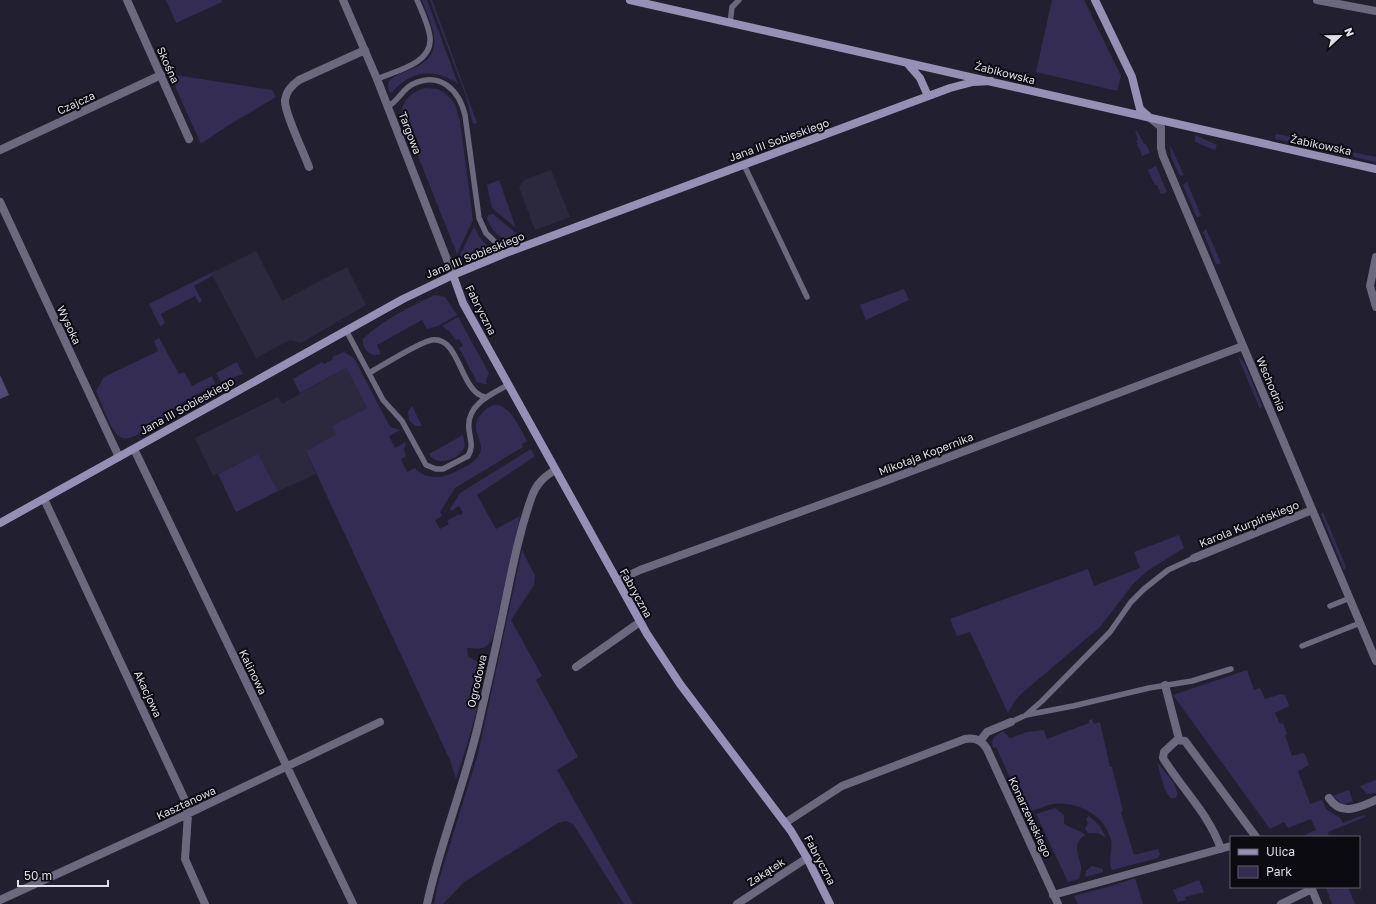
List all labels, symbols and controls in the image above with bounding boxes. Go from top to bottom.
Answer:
north arrow [1320,16,1360,56]
text: N [1342,26,1357,38]
street label: Skośna [155,45,182,85]
street label: Żabikowska [973,59,1037,86]
street label: Czajcza [55,88,97,117]
street label: Targowa [396,110,424,156]
street label: Jana III Sobieskiego [727,115,831,164]
street label: Żabikowska [1289,132,1353,157]
street label: Jana III Sobieskiego [423,229,527,280]
street label: Fabryczna [463,283,500,337]
street label: Wysoka [55,303,84,346]
street label: Wschodnia [1254,355,1289,413]
street label: Jana III Sobieskiego [137,374,236,437]
street label: Mikołaja Kopernika [877,429,975,478]
street label: Karola Kurpińskiego [1197,497,1301,550]
street label: Fabryczna [618,566,655,620]
street label: Kalinowa [237,647,270,696]
street label: Ogrodowa [464,653,489,709]
street label: Akacjowa [132,668,165,719]
street label: Konarzewskiego [1006,775,1055,859]
street label: Kasztanowa [154,783,218,822]
street label: Fabryczna [802,833,839,887]
legend [1230,836,1360,888]
text: Ulica [1266,844,1295,859]
street label: Zakątek [745,855,787,888]
scale bar [18,862,108,888]
text: Park [1266,864,1292,879]
text: 50 m [24,868,52,883]

